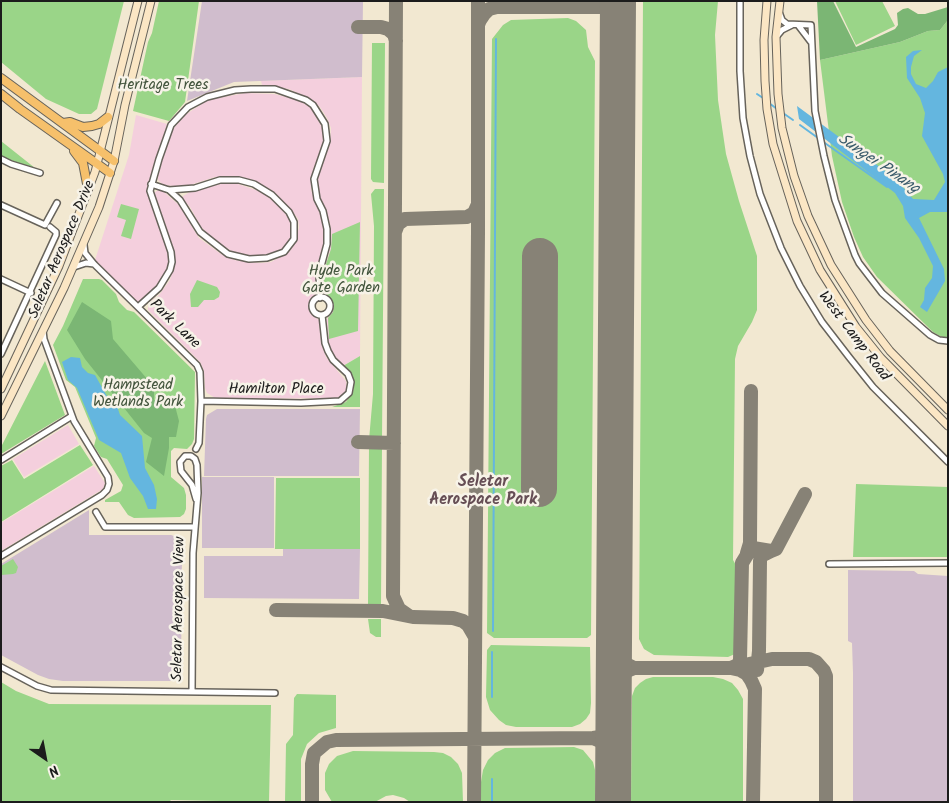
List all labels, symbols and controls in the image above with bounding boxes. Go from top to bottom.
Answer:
park label: Heritage Trees [118,77,208,95]
water label: Sungei Pinang [834,131,922,199]
street label: Seletar Aerospace Drive [26,178,100,322]
park label: Hyde Park Gate Garden [302,263,380,298]
street label: West Camp Road [813,288,893,386]
street label: Park Lane [145,297,203,353]
park label: Hampstead Wetlands Park [93,377,183,412]
street label: Hamilton Place [228,381,324,399]
district label: Seletar Aerospace Park [429,473,537,511]
street label: Seletar Aerospace View [170,536,190,682]
north arrow [20,733,70,783]
text: N [43,759,63,782]

